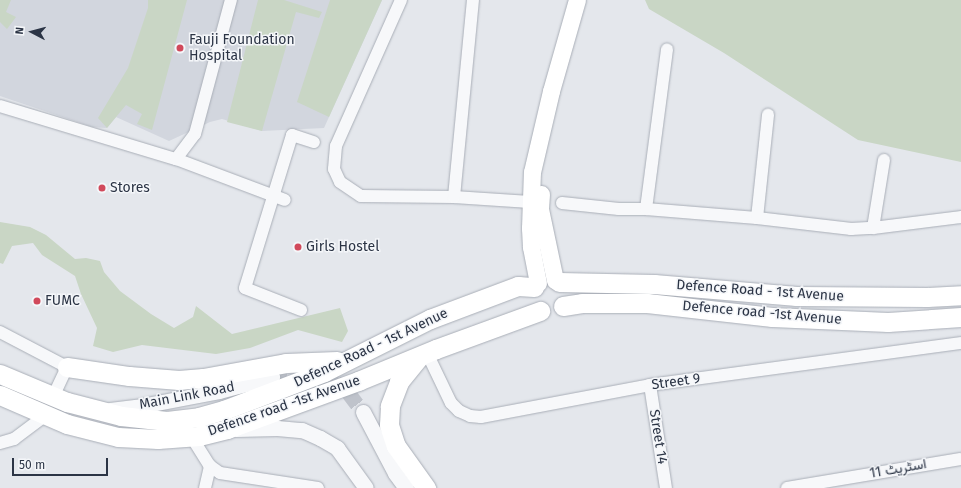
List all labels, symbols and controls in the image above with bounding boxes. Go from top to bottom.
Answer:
north arrow [12,12,52,52]
text: N [13,26,26,35]
place label: Fauji Foundation Hospital [189,32,295,64]
marker: Fauji Foundation Hospital [174,42,186,54]
place label: Stores [110,180,150,196]
marker: Stores [97,183,107,193]
place label: Girls Hostel [306,239,379,255]
marker: Girls Hostel [293,242,303,252]
street label: Defence Road - 1st Avenue [676,277,844,305]
place label: FUMC [45,293,80,309]
marker: FUMC [32,296,42,306]
street label: Defence road -1st Avenue [682,298,842,328]
street label: Defence Road - 1st Avenue [291,305,451,391]
street label: Street 9 [651,370,701,394]
street label: Defence road -1st Avenue [206,372,362,440]
street label: Main Link Road [138,379,236,413]
street label: Street 14 [645,408,671,466]
scale bar [14,450,110,476]
street label: اسٹریٹ 11 [868,456,928,482]
text: 50 m [19,458,45,472]

